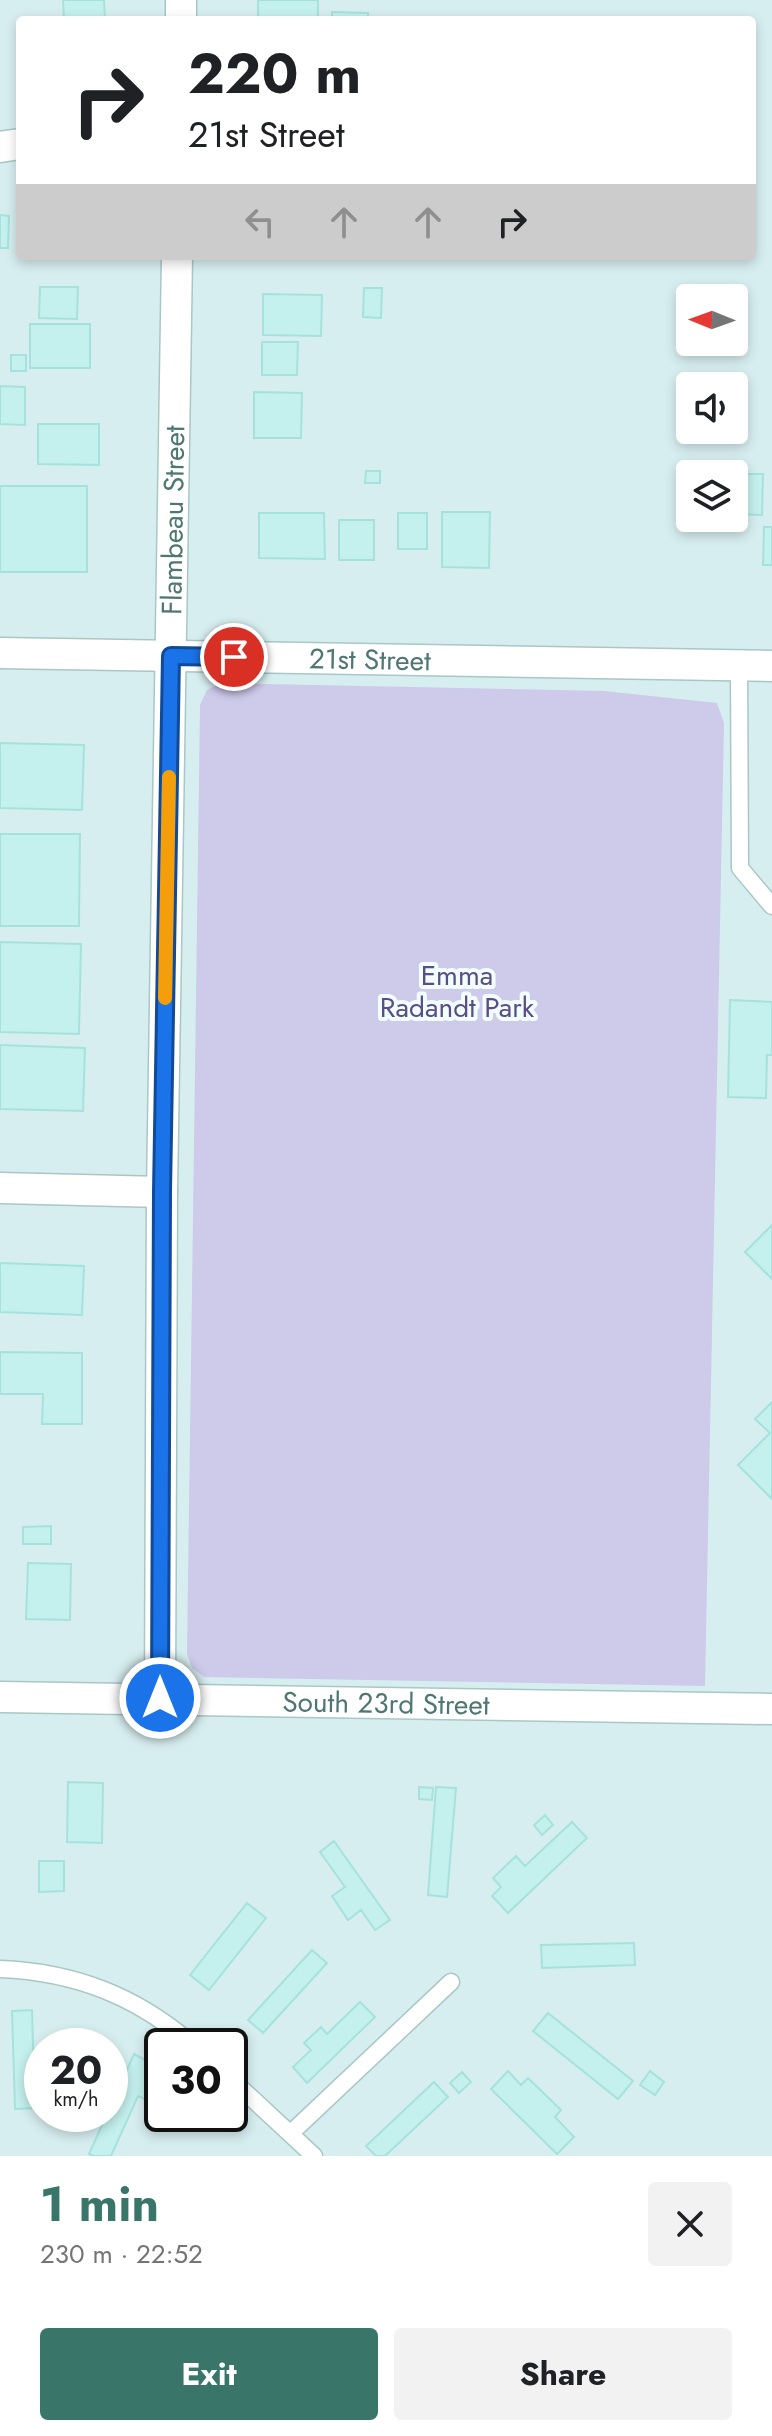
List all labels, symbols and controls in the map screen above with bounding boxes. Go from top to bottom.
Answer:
text: 220 m [188,33,361,114]
icon: right [56,48,160,152]
text: 21st Street [188,108,345,160]
icon: left [238,200,282,244]
icon: ahead [322,200,366,244]
icon: ahead [406,200,450,244]
icon: right [490,200,534,244]
north arrow [676,284,748,356]
map controls [676,284,748,532]
button: sound [676,372,748,444]
street label: Flambeau Street [151,425,195,615]
button: layers [676,460,748,532]
pin [200,623,268,691]
icon: arrive [212,635,256,679]
street label: 21st Street [309,638,431,681]
park label: Emma Radandt Park [380,955,535,1028]
position arrow [118,1656,202,1740]
street label: South 23rd Street [282,1681,490,1725]
speed limit sign: 30 [144,2028,248,2132]
text: 20 [50,2041,102,2099]
text: km/h [53,2085,99,2114]
text: 1 min [40,2170,159,2239]
button: close [648,2182,732,2266]
text: 230 m · 22:52 [40,2235,203,2273]
button: Exit [40,2328,378,2420]
button: Share [394,2328,732,2420]

